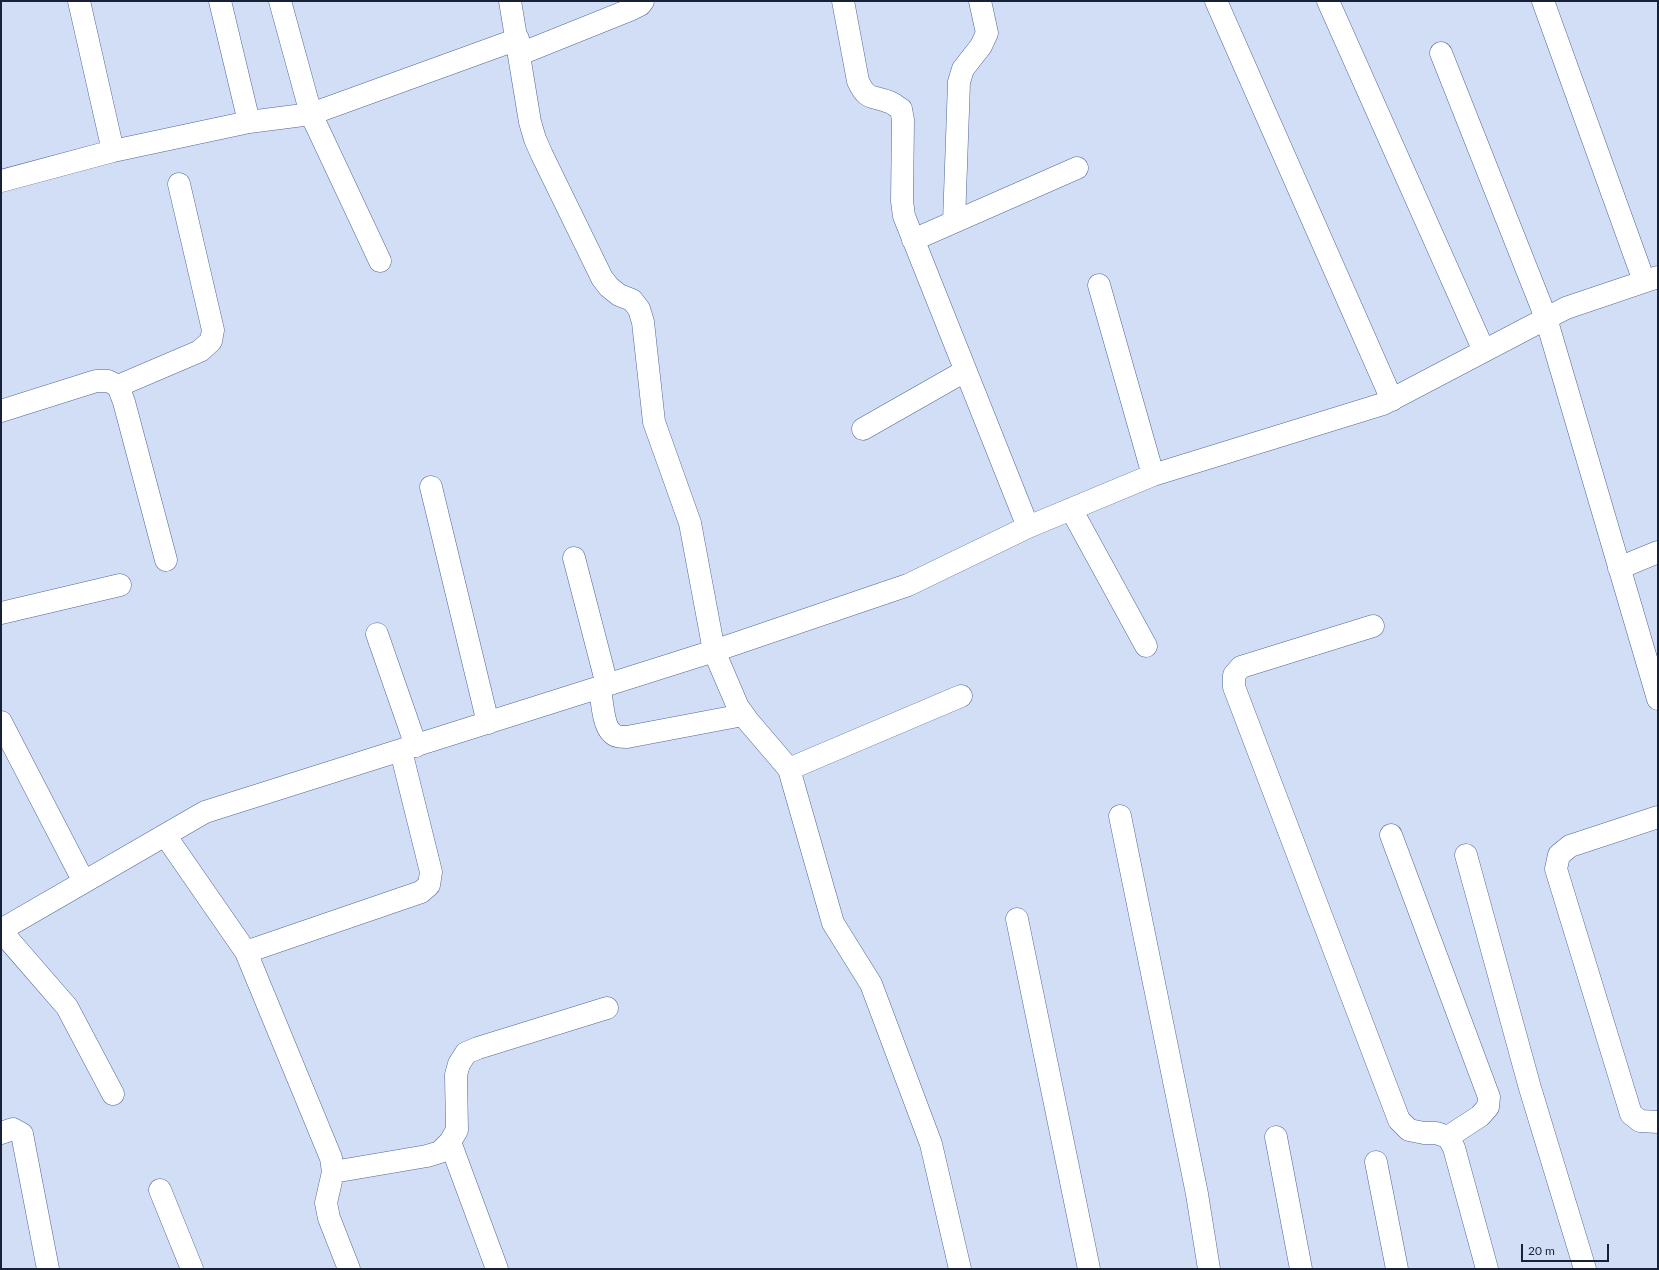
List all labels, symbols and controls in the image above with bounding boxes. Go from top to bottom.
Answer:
scale bar [1523,1236,1611,1262]
text: 20 m [1528,1243,1555,1258]

